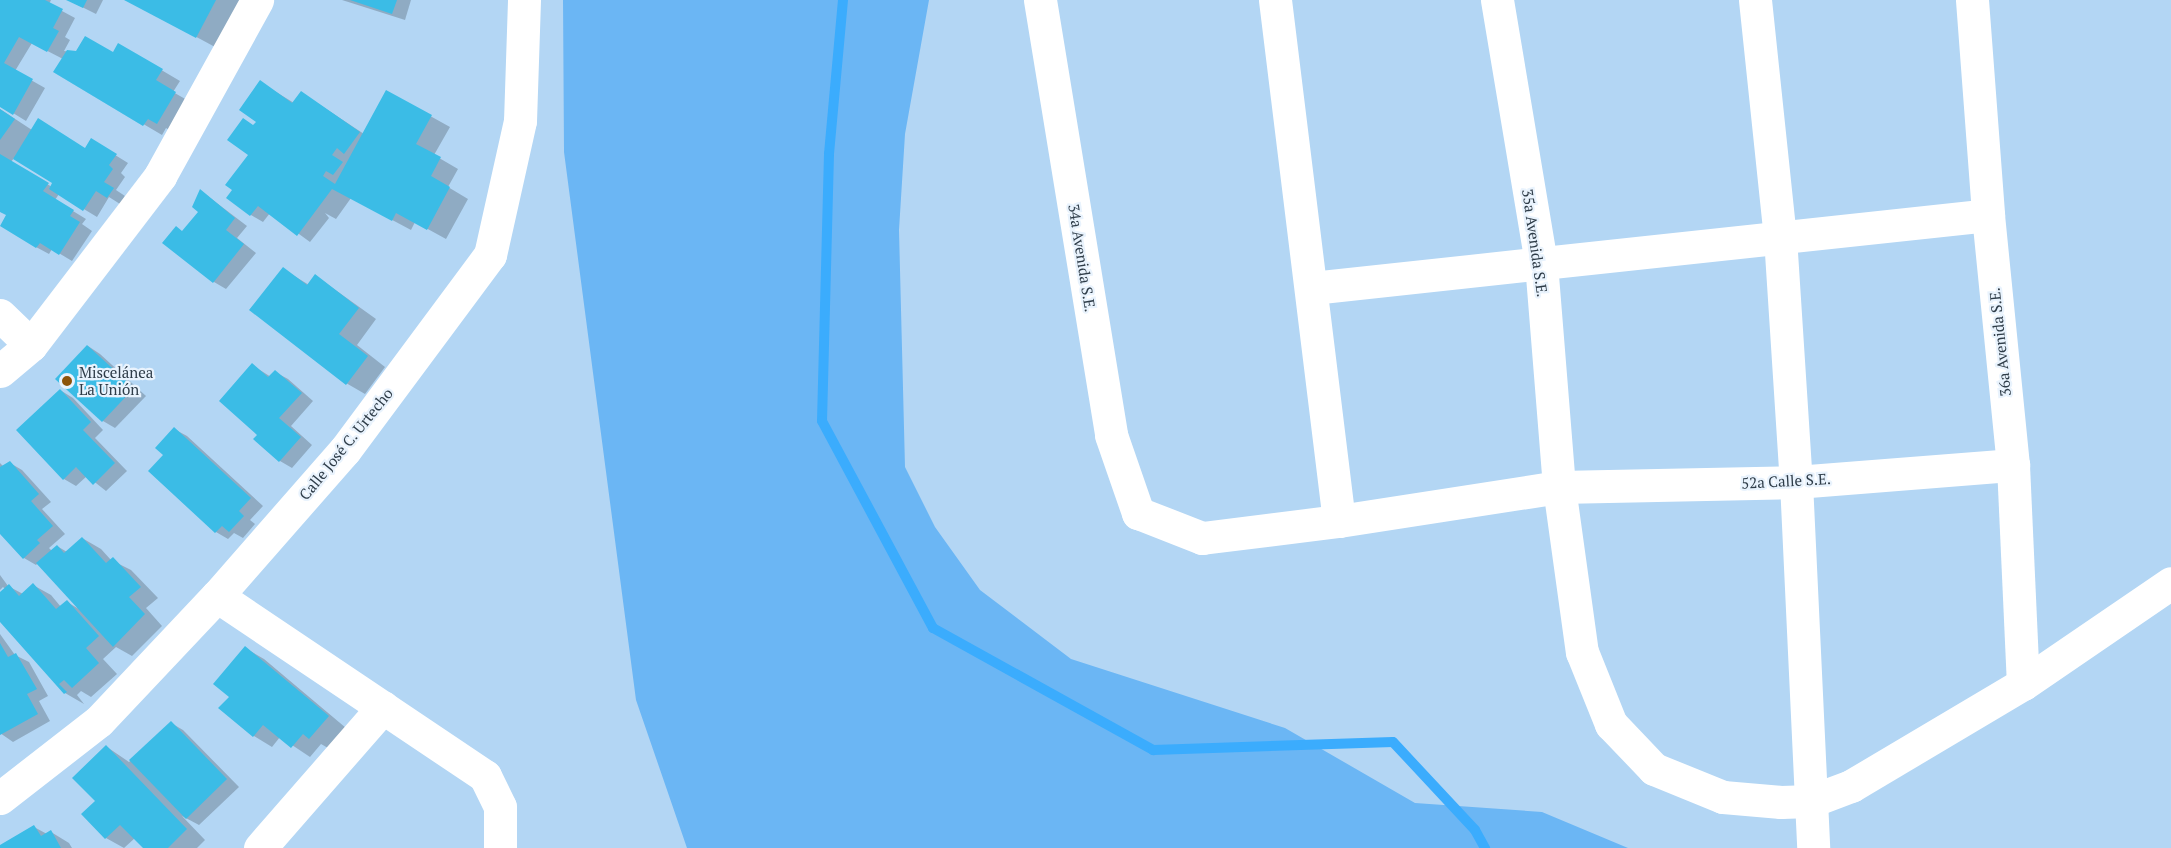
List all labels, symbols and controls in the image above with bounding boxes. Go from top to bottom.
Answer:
street label: 35a Avenida S.E. [1518,188,1552,298]
street label: 34a Avenida S.E. [1065,203,1099,313]
street label: 36a Avenida S.E. [1985,287,2015,397]
place label: Miscelánea La Unión [79,363,153,398]
marker: Miscelánea La Unión [60,374,74,388]
street label: Calle José C. Urtecho [295,384,397,504]
street label: 52a Calle S.E. [1741,470,1831,492]

